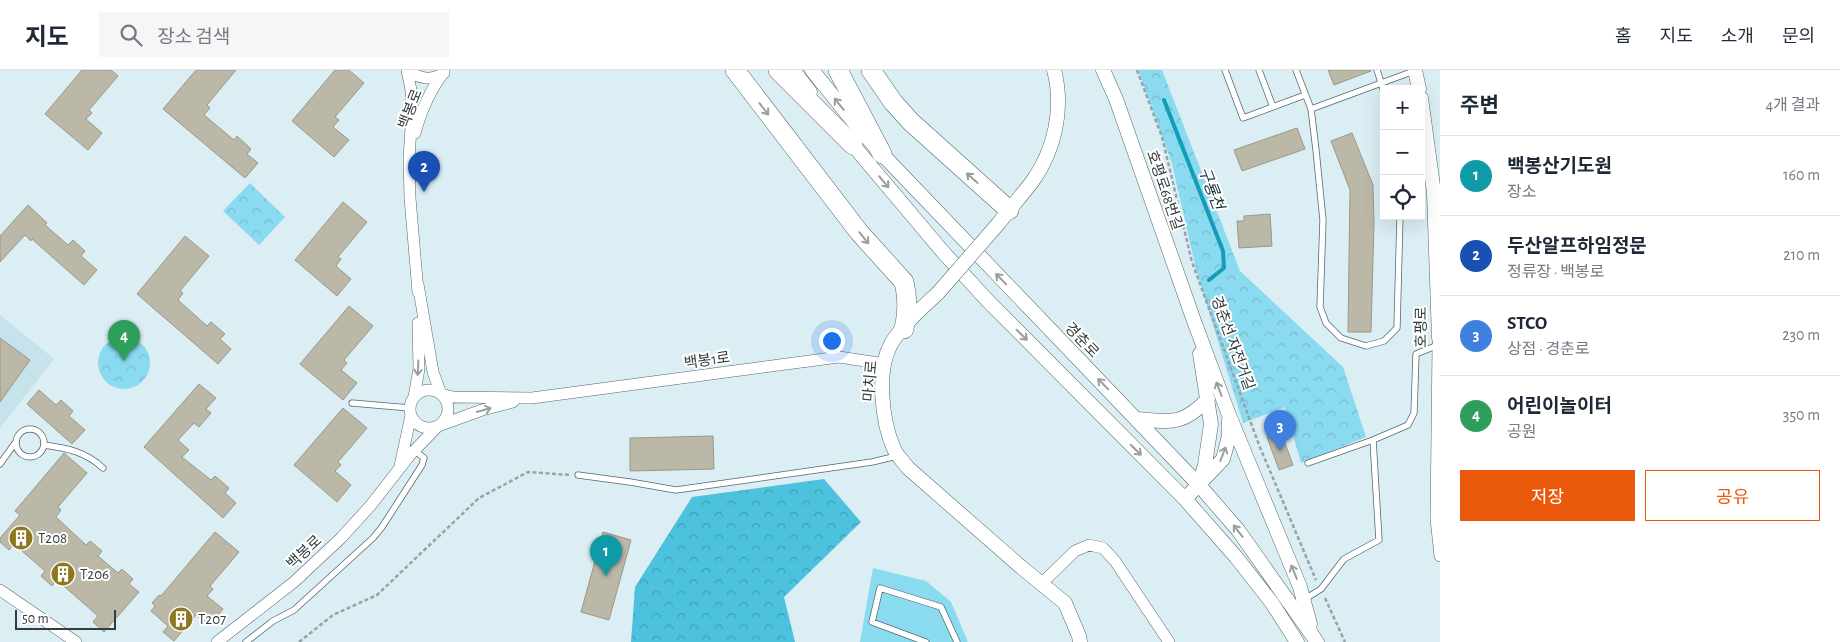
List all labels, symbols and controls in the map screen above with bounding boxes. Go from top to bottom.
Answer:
search box [99,12,449,57]
icon: search [117,21,145,49]
text: 지도 [25,26,69,50]
text: 장소 검색 [157,28,230,47]
text: 홈 [1615,28,1632,46]
text: 지도 [1660,28,1693,46]
text: 소개 [1721,28,1754,46]
text: 문의 [1782,28,1815,46]
map controls [1380,85,1425,220]
button: + [1380,85,1425,130]
street label: 백봉로 [395,87,425,131]
text: 주변 [1460,95,1499,116]
one-way arrow [834,97,845,110]
text: 4개 결과 [1766,97,1820,113]
one-way arrow [759,102,770,115]
button: − [1380,130,1425,175]
street label: 호평로68번길 [1144,148,1186,232]
pin: 2 [408,151,440,192]
text: 백봉산기도원 [1507,157,1612,176]
water label: 구룡천 [1196,165,1228,214]
text: 1 [1473,167,1479,183]
text: 160 m [1783,167,1820,183]
one-way arrow [966,172,979,183]
one-way arrow [879,175,890,188]
button: locate [1380,175,1425,220]
text: 장소 [1507,184,1536,200]
one-way arrow [858,231,869,244]
text: 두산알프하임정문 [1507,237,1647,256]
text: 2 [1472,247,1480,263]
text: 210 m [1783,247,1820,263]
text: 정류장 · 백봉로 [1507,264,1604,280]
one-way arrow [995,273,1007,286]
street label: 경춘선 자전거길 [1209,294,1257,392]
street label: 호평로 [1413,306,1429,348]
text: STCO [1507,314,1547,333]
pin: 4 [108,320,140,361]
street label: 경춘로 [1062,320,1102,360]
text: 3 [1473,327,1479,343]
text: 230 m [1782,327,1820,343]
your location [819,328,845,354]
one-way arrow [1016,329,1028,341]
text: 상점 · 경춘로 [1507,341,1590,357]
street label: 백봉1로 [683,349,731,371]
one-way arrow [414,360,423,376]
street label: 마치로 [860,360,880,402]
one-way arrow [1096,378,1109,390]
one-way arrow [1214,382,1224,397]
text: 어린이놀이터 [1507,397,1612,416]
one-way arrow [476,405,492,414]
text: 4 [1472,407,1480,423]
text: 350 m [1783,407,1820,423]
pin: 3 [1264,410,1296,451]
text: 공원 [1507,424,1536,440]
one-way arrow [1130,444,1143,456]
one-way arrow [1219,447,1228,462]
button: 저장 [1460,470,1635,521]
button: 공유 [1645,470,1820,521]
building icon: T208 [8,525,34,551]
one-way arrow [1233,525,1244,538]
place label: T208 [38,531,67,546]
street label: 백봉로 [283,532,325,572]
pin: 1 [590,535,622,576]
building icon: T206 [50,561,76,587]
one-way arrow [1288,565,1298,580]
place label: T206 [80,567,109,582]
building icon: T207 [168,606,194,632]
scale bar [15,607,116,630]
text: 50 m [22,612,49,626]
place label: T207 [198,612,226,627]

